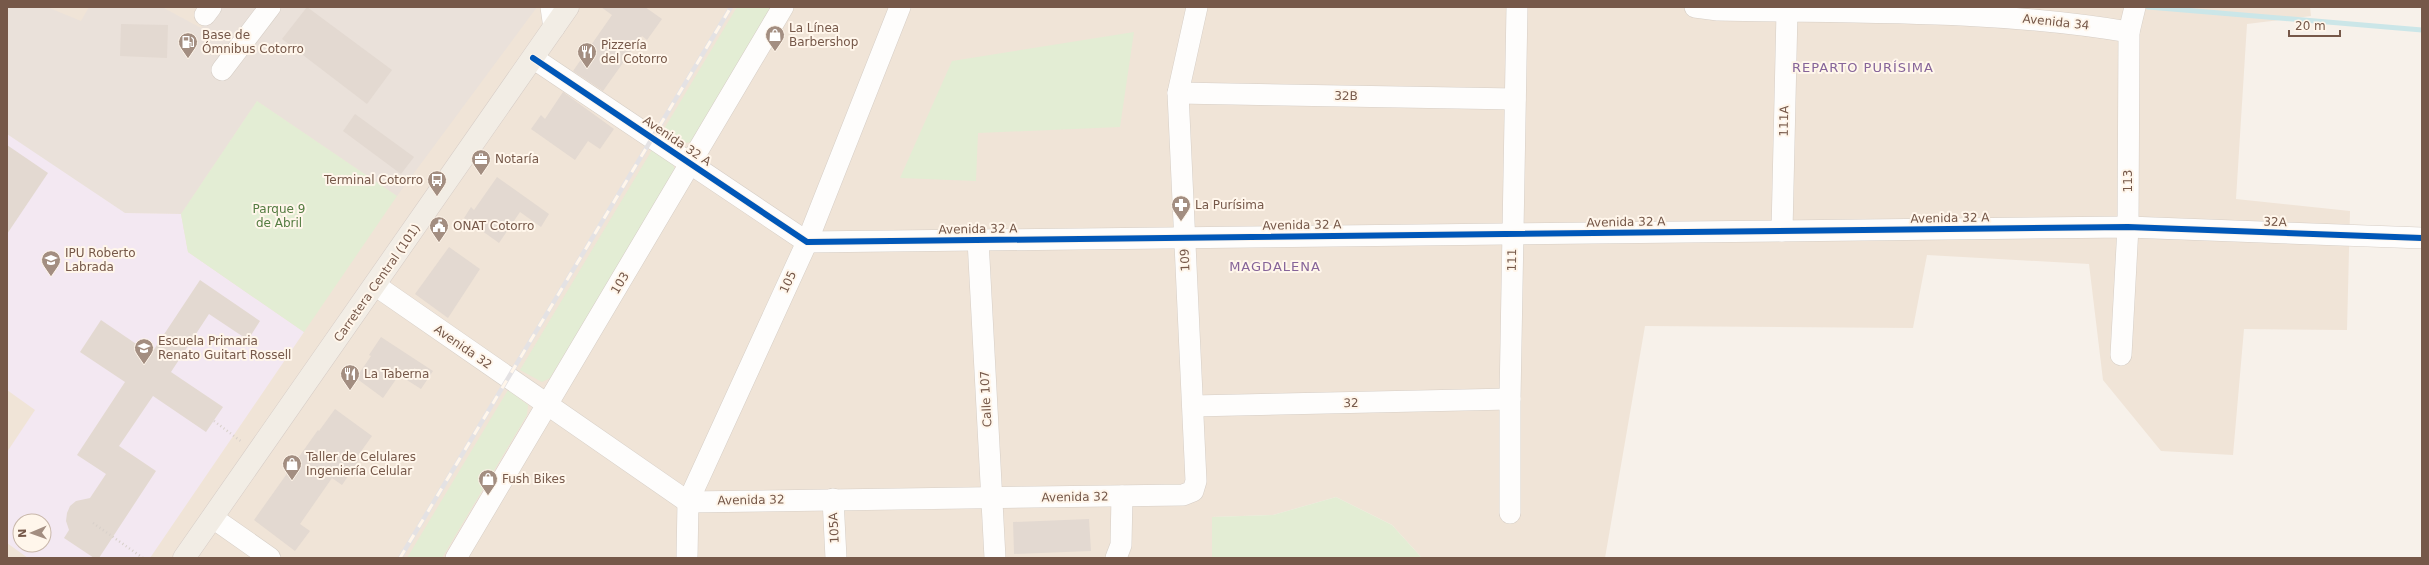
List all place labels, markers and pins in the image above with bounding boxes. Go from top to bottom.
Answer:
place label: La Línea Barbershop [789,21,858,49]
shop icon: La Línea Barbershop [764,24,786,52]
place label: Base de Ómnibus Cotorro [202,28,304,56]
fuel station icon: Base de Ómnibus Cotorro [177,31,199,59]
place label: Pizzería del Cotorro [601,38,668,66]
restaurant icon: Pizzería del Cotorro [576,41,598,69]
office icon: Notaría [470,148,492,176]
place label: Notaría [495,152,539,166]
bus stop icon: Terminal Cotorro [426,169,448,197]
place label: Terminal Cotorro [323,173,423,187]
pharmacy icon: La Purísima [1170,194,1192,222]
place label: La Purísima [1195,198,1264,212]
public building icon: ONAT Cotorro [428,215,450,243]
place label: ONAT Cotorro [453,219,534,233]
place label: IPU Roberto Labrada [65,246,136,274]
school or university icon: IPU Roberto Labrada [40,249,62,277]
place label: Escuela Primaria Renato Guitart Rossell [158,334,291,362]
school or university icon: Escuela Primaria Renato Guitart Rossell [133,337,155,365]
restaurant icon: La Taberna [339,363,361,391]
place label: La Taberna [364,367,429,381]
place label: Taller de Celulares Ingeniería Celular [305,450,416,478]
shop icon: Taller de Celulares Ingeniería Celular [281,453,303,481]
shop icon: Fush Bikes [477,468,499,496]
place label: Fush Bikes [502,472,565,486]

